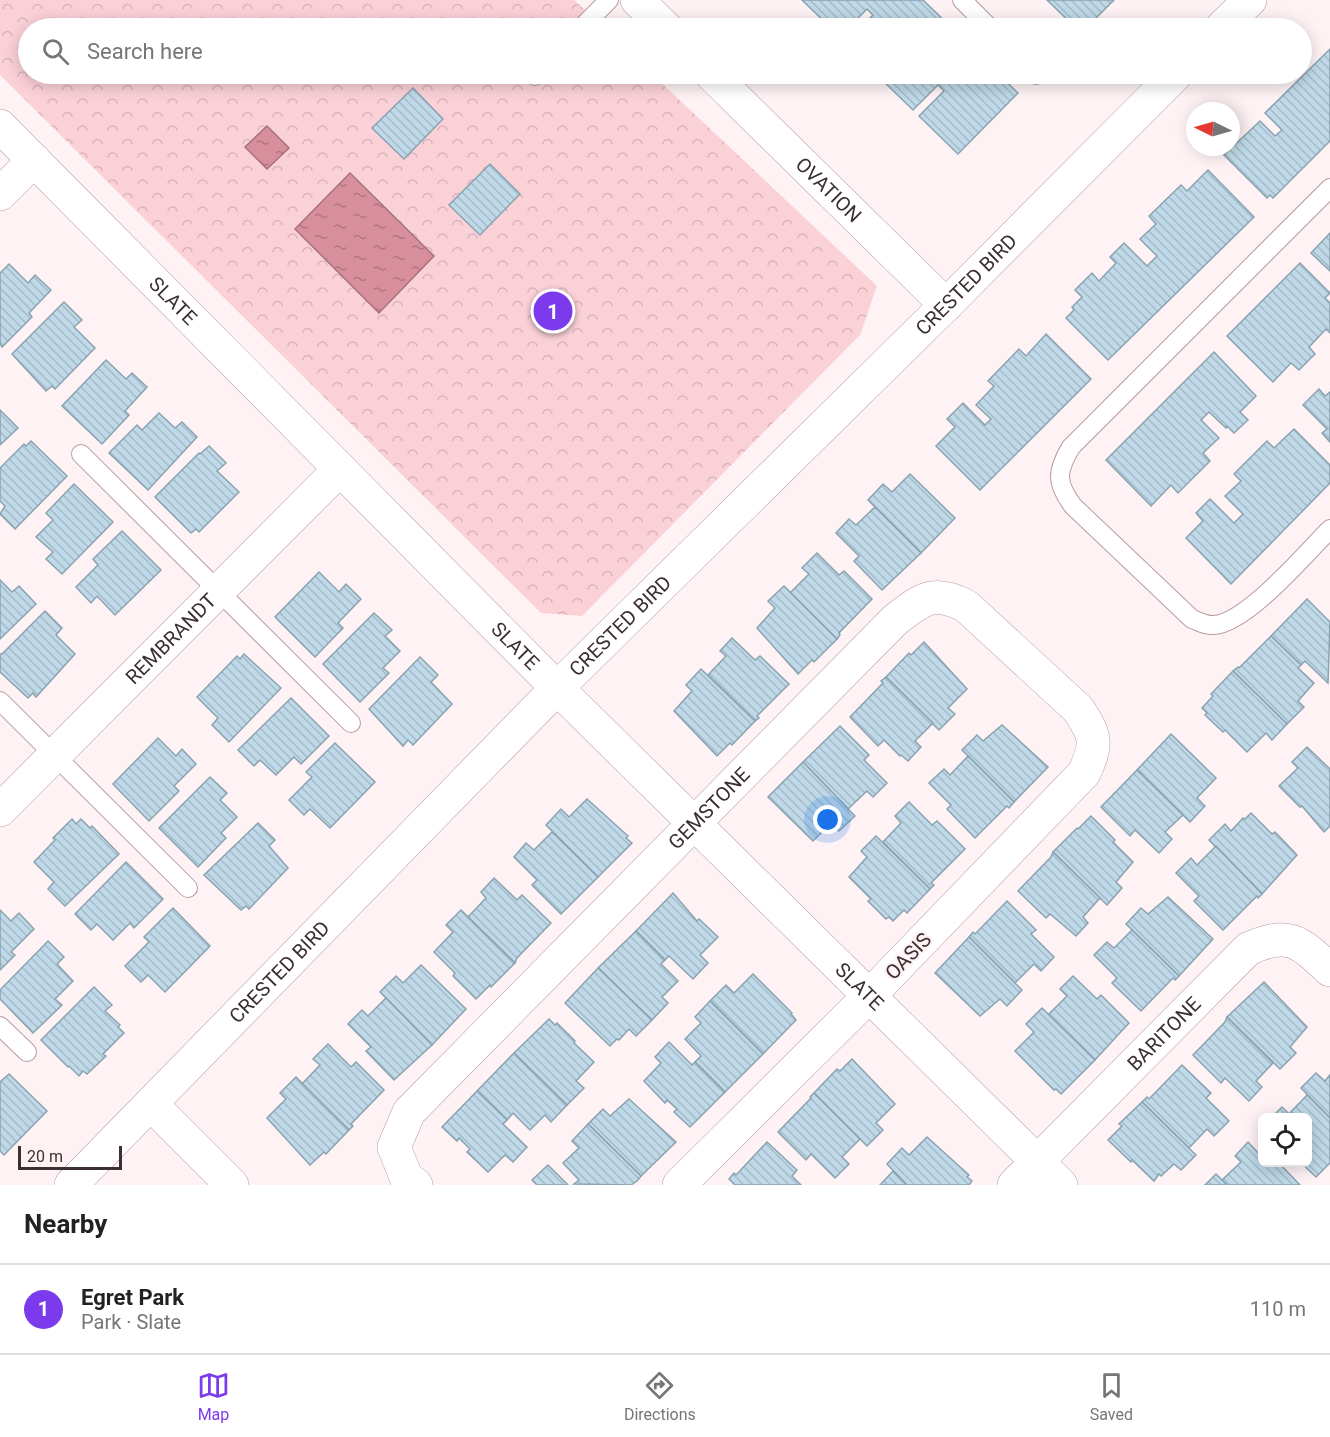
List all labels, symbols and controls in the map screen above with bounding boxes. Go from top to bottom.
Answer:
search box [18,18,1312,84]
icon: search [39,35,72,68]
text: Search here [87,39,203,64]
north arrow [1186,102,1240,156]
street label: OVATION [791,152,867,227]
street label: CRESTED BIRD [911,229,1022,340]
street label: SLATE [144,272,202,330]
pin: 1 [534,288,572,334]
street label: CRESTED BIRD [564,570,676,681]
street label: REMBRANDT [121,588,221,689]
street label: SLATE [486,617,544,675]
street label: GEMSTONE [663,762,755,854]
your location [813,805,842,834]
street label: CRESTED BIRD [224,916,335,1028]
street label: OASIS [880,928,936,984]
street label: SLATE [830,957,889,1015]
street label: BARITONE [1122,992,1206,1076]
map controls [1258,1113,1312,1167]
button: locate [1258,1113,1312,1167]
scale bar [18,1143,122,1170]
text: 20 m [27,1147,63,1166]
text: Nearby [24,1209,107,1239]
text: Egret Park [81,1285,184,1310]
text: 1 [38,1297,49,1321]
text: 110 m [1250,1297,1306,1321]
text: Park · Slate [81,1310,181,1334]
tab: Map [197,1369,230,1424]
tab: Directions [624,1369,696,1424]
tab: Saved [1090,1369,1133,1424]

